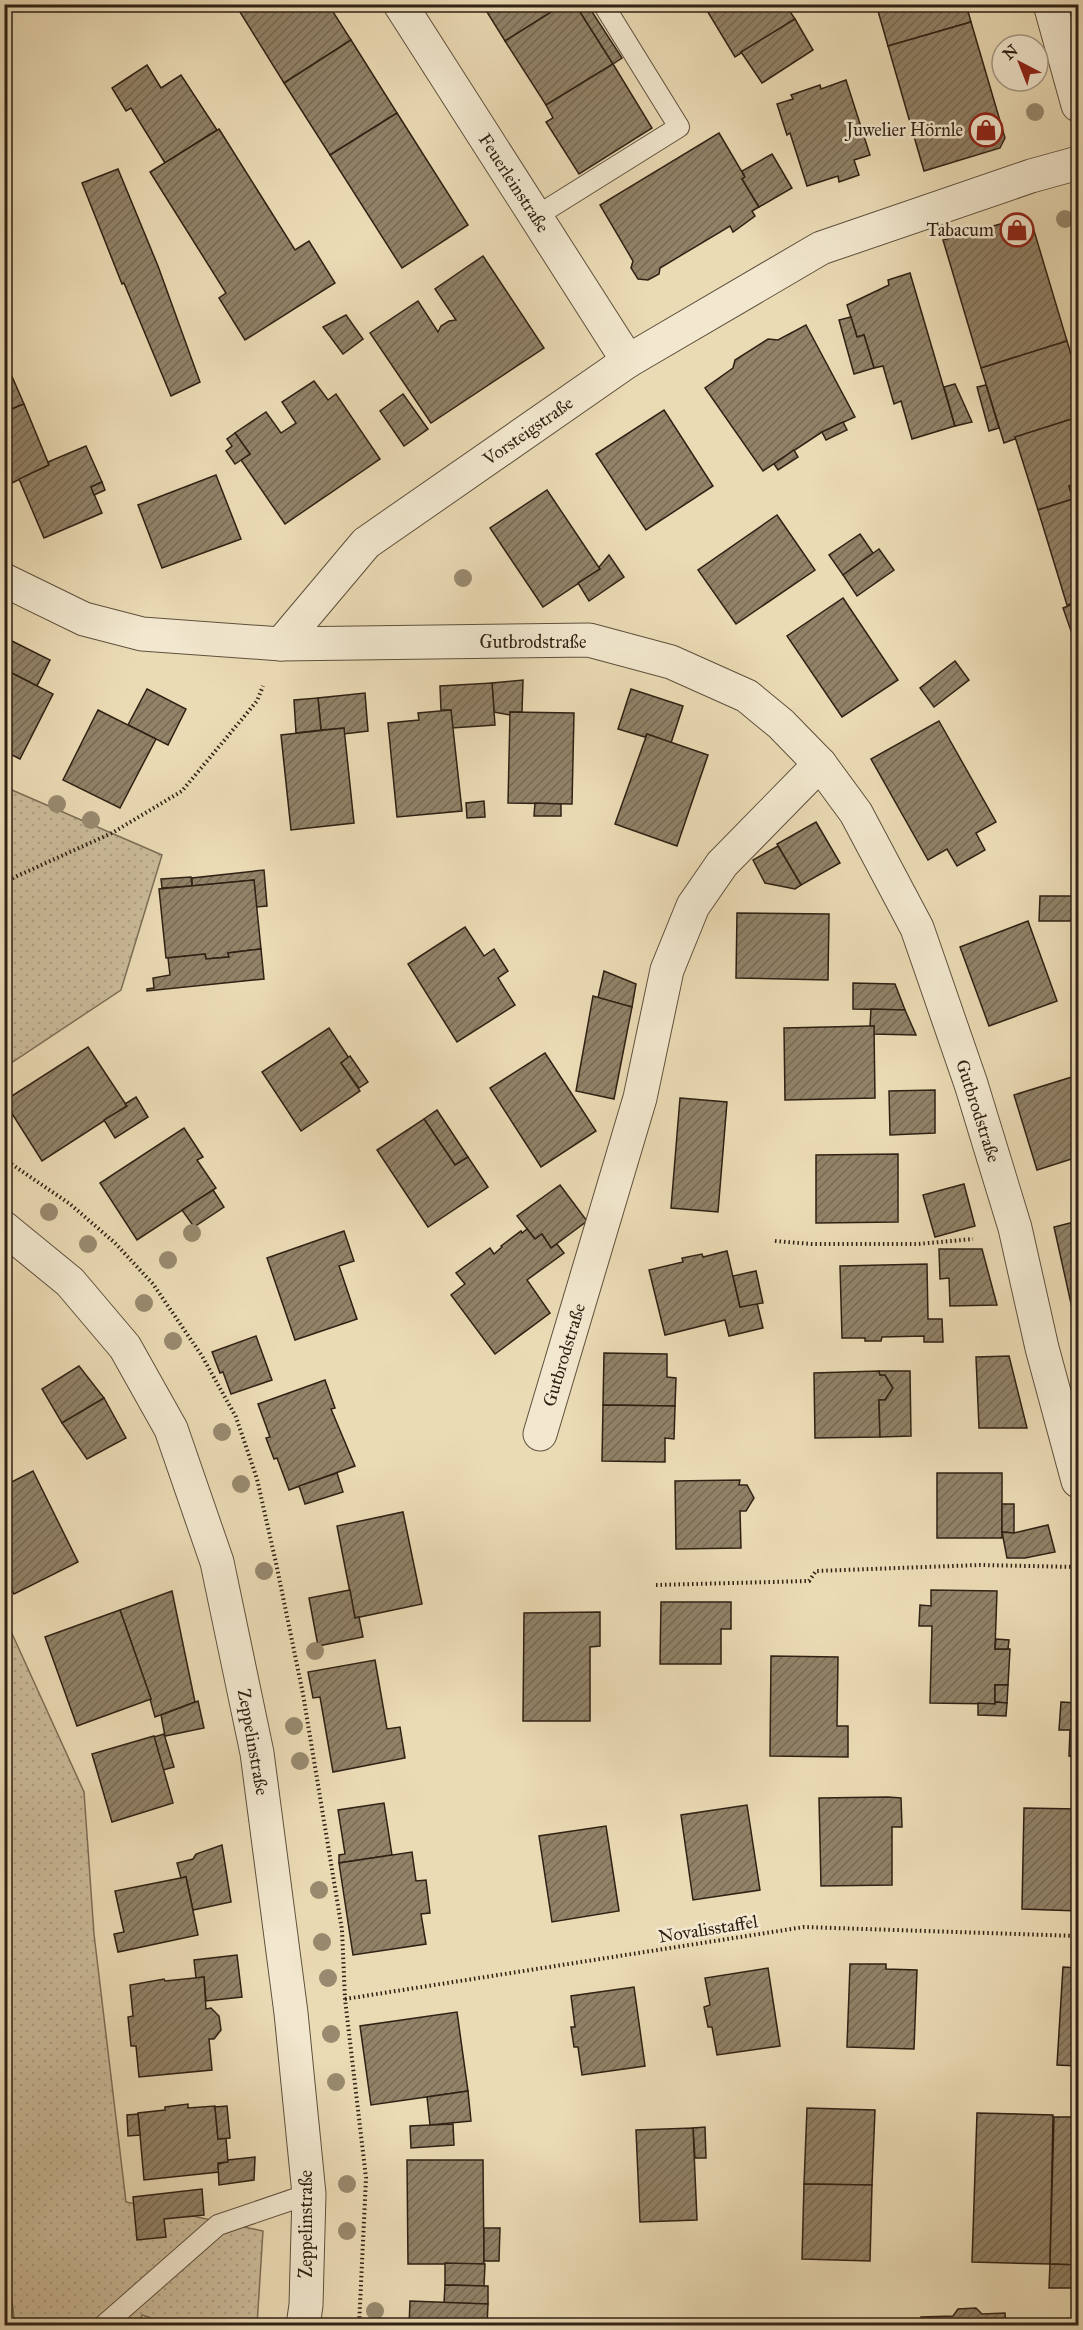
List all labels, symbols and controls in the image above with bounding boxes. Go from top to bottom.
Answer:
north arrow [990,33,1050,93]
text: N [999,40,1022,64]
shop icon: Juwelier Hörnle [968,112,1004,148]
place label: Juwelier Hörnle [844,119,963,142]
street label: Feuerleinstraße [474,129,554,237]
shop icon: Tabacum [999,212,1035,248]
place label: Tabacum [927,219,994,241]
street label: Vorsteigstraße [478,392,578,472]
street label: Gutbrodstraße [480,631,586,653]
street label: Gutbrodstraße [951,1057,1005,1165]
street label: Gutbrodstraße [538,1301,590,1409]
street label: Zeppelinstraße [233,1687,273,1797]
street label: Novalisstaffel [657,1910,759,1948]
street label: Zeppelinstraße [295,2170,317,2278]

